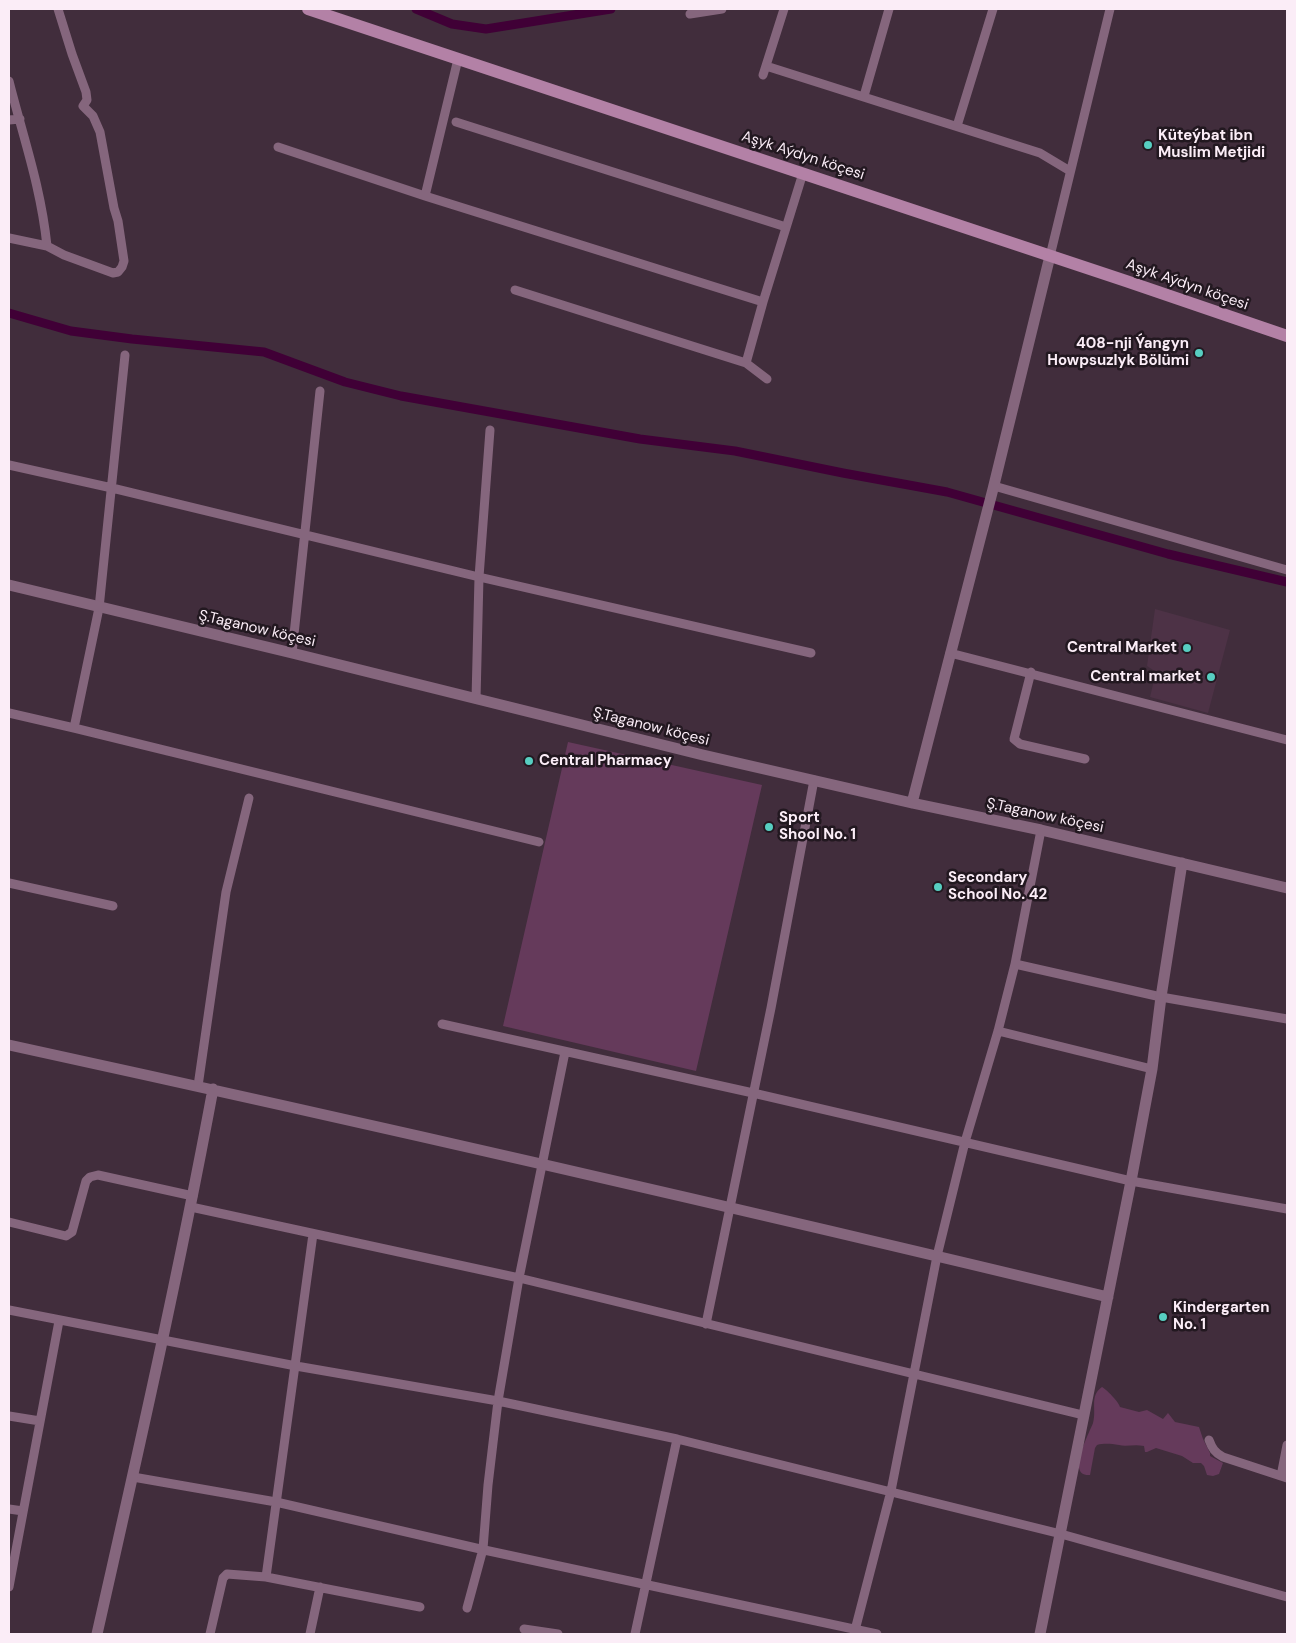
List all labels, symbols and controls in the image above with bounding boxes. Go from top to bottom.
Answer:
place label: Küteýbat ibn Muslim Metjidi [1158,127,1265,162]
street label: Aşyk Aýdyn köçesi [739,128,867,184]
marker: Küteýbat ibn Muslim Metjidi [1142,139,1154,151]
street label: Aşyk Aýdyn köçesi [1123,256,1251,314]
place label: 408-nji Ýangyn Howpsuzlyk Bölümi [1047,335,1189,370]
marker: 408-nji Ýangyn Howpsuzlyk Bölümi [1193,347,1205,359]
street label: Ş.Taganow köçesi [197,607,317,651]
place label: Central Market [1067,639,1177,657]
marker: Central Market [1181,642,1193,654]
place label: Central market [1090,668,1201,686]
marker: Central market [1205,671,1217,683]
street label: Ş.Taganow köçesi [591,704,711,750]
place label: Central Pharmacy [539,752,672,770]
marker: Central Pharmacy [523,755,535,767]
street label: Ş.Taganow köçesi [985,795,1105,837]
place label: Sport Shool No. 1 [779,809,856,844]
marker: Sport Shool No. 1 [763,821,775,833]
place label: Secondary School No. 42 [948,869,1047,904]
marker: Secondary School No. 42 [932,881,944,893]
place label: Kindergarten No. 1 [1173,1299,1269,1334]
marker: Kindergarten No. 1 [1157,1311,1169,1323]

